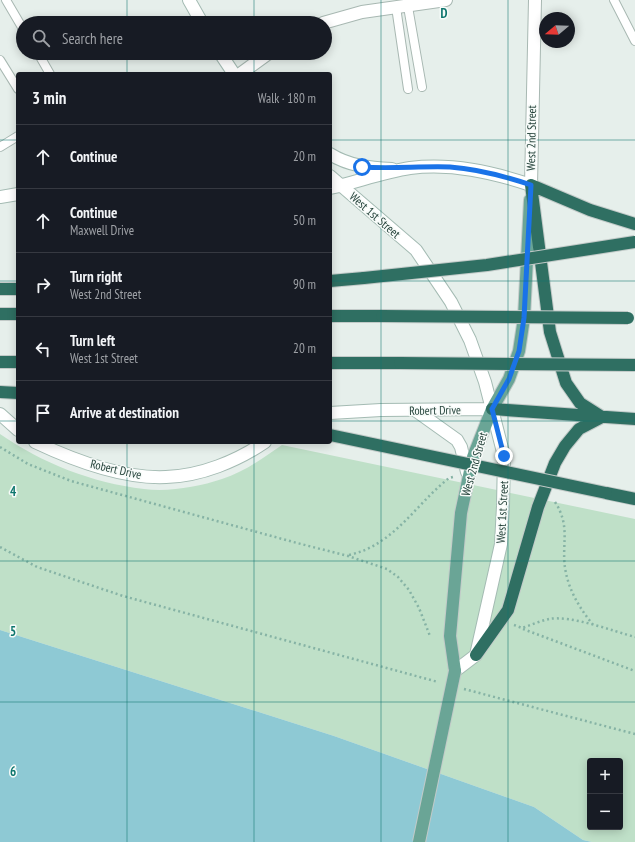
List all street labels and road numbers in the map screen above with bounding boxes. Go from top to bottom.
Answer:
street label: West 2nd Street [523,104,539,171]
street label: West 1st Street [346,189,404,242]
street label: Robert Drive [409,402,461,418]
street label: West 2nd Street [458,430,490,498]
street label: Robert Drive [89,456,143,482]
street label: West 1st Street [493,480,511,544]

